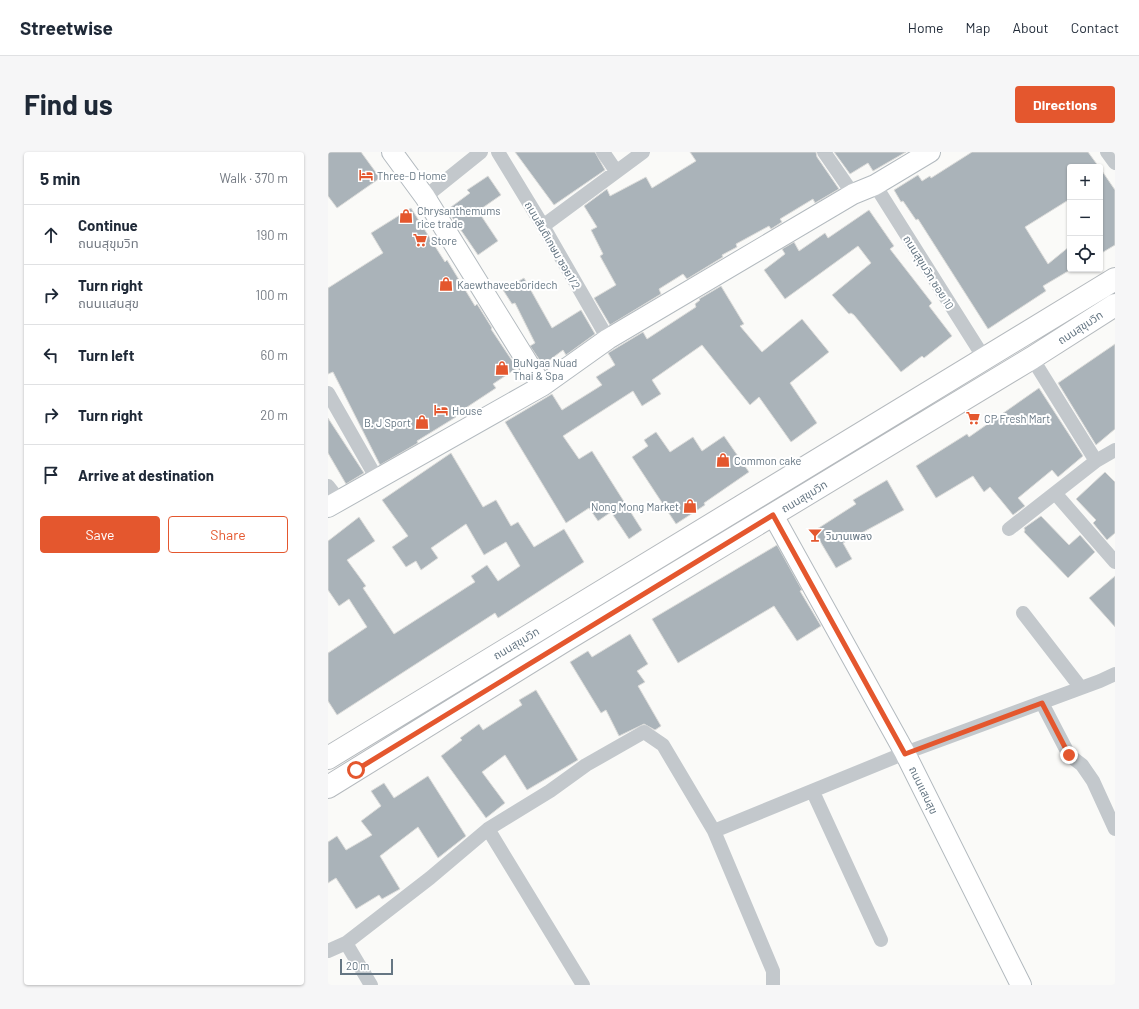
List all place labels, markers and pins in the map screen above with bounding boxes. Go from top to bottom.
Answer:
hotel icon: Three-D Home [358,167,374,183]
place label: Three-D Home [377,169,446,182]
place label: Chrysanthemums rice trade [417,204,501,230]
shop icon: Chrysanthemums rice trade [398,208,414,224]
supermarket icon: Store [412,232,428,248]
place label: Store [431,234,457,247]
shop icon: Kaewthaveeboridech [438,276,454,292]
place label: Kaewthaveeboridech [457,278,558,291]
place label: BuNgaa Nuad Thai & Spa [513,356,577,382]
shop icon: BuNgaa Nuad Thai & Spa [494,360,510,376]
hotel icon: House [433,402,449,418]
place label: House [452,404,482,417]
supermarket icon: CP Fresh Mart [965,410,981,426]
place label: CP Fresh Mart [984,412,1050,425]
shop icon: B. J Sport [414,414,430,430]
place label: B. J Sport [364,416,411,429]
shop icon: Common cake [715,452,731,468]
place label: Common cake [734,454,802,467]
shop icon: Nong Mong Market [682,498,698,514]
place label: Nong Mong Market [591,500,679,513]
bar icon: วิมานเพลง [807,527,823,543]
place label: วิมานเพลง [826,529,872,542]

